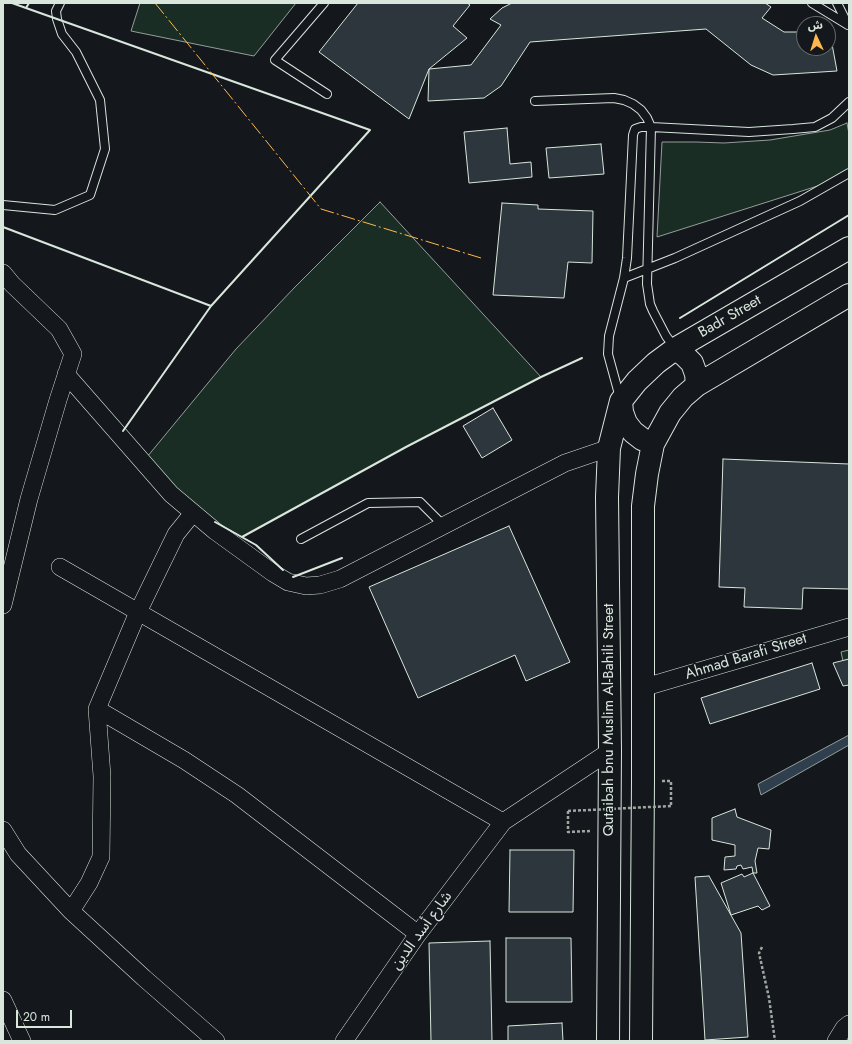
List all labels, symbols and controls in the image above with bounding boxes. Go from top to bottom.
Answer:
north arrow [796,16,836,56]
text: ش [807,17,823,34]
street label: Badr Street [695,292,765,342]
street label: Qutaibah bnu Muslim Al-Bahili Street [600,604,618,836]
street label: Ahmad Barafi Street [683,630,809,684]
street label: شارع أسد الدين [388,888,456,974]
scale bar [18,1002,74,1028]
text: 20 m [23,1008,50,1026]

